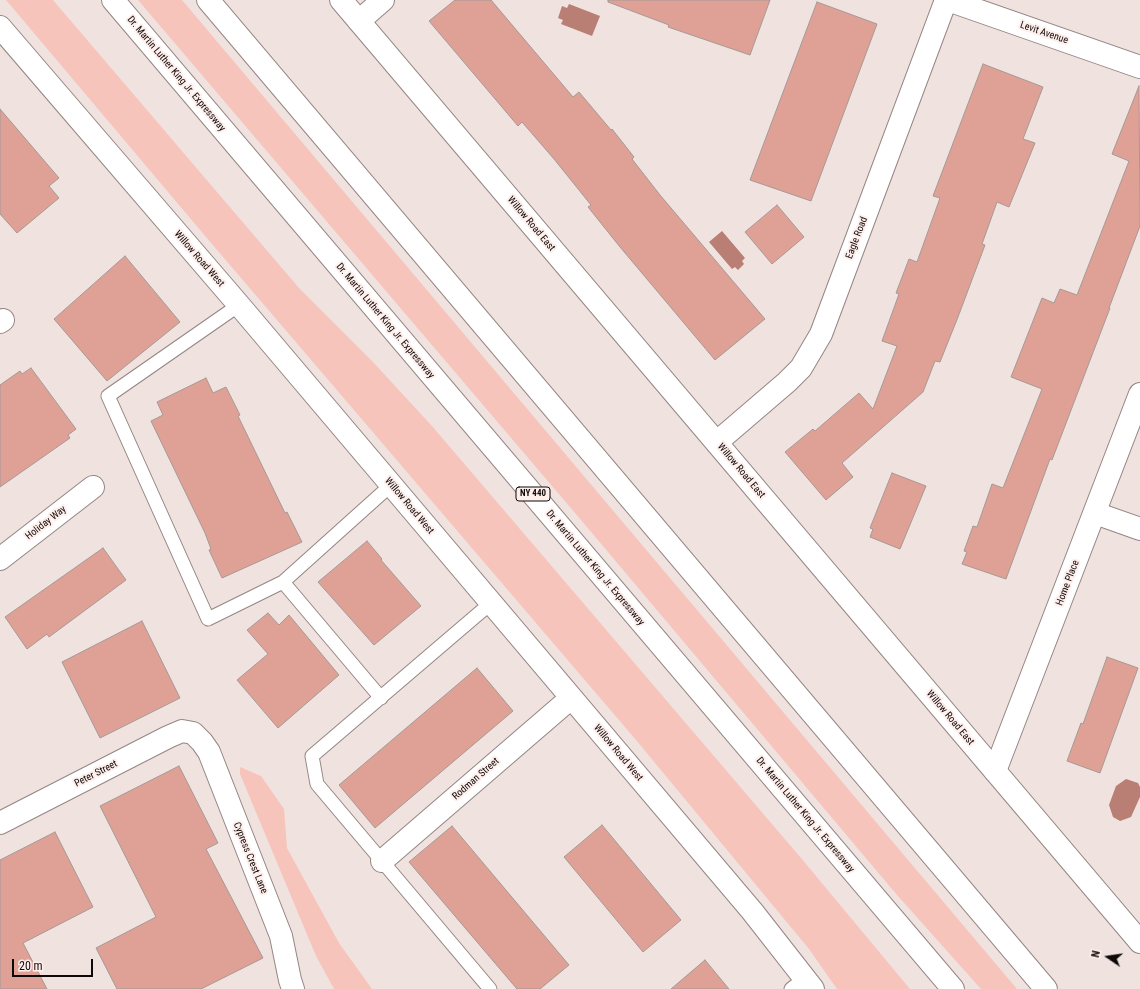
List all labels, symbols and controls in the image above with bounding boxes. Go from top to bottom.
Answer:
street label: Dr. Martin Luther King Jr. Expressway [124,14,228,134]
street label: Levit Avenue [1018,19,1070,47]
street label: Willow Road East [505,194,557,254]
street label: Eagle Road [844,215,870,261]
street label: Willow Road West [171,229,227,289]
street label: Dr. Martin Luther King Jr. Expressway [333,261,437,381]
street label: Willow Road East [715,441,767,501]
street label: Willow Road West [382,475,436,537]
road number: NY 440 [516,487,550,501]
street label: Holiday Way [23,503,69,543]
street label: Dr. Martin Luther King Jr. Expressway [543,508,647,628]
street label: Home Place [1054,559,1082,607]
street label: Willow Road East [924,688,976,748]
street label: Willow Road West [591,722,645,784]
street label: Rodman Street [450,755,502,803]
street label: Dr. Martin Luther King Jr. Expressway [753,755,857,875]
street label: Peter Street [73,758,119,790]
street label: Cypress Crest Lane [230,821,270,895]
north arrow [1088,937,1128,977]
text: N [1089,949,1103,959]
scale bar [14,951,95,977]
text: 20 m [19,959,43,973]

